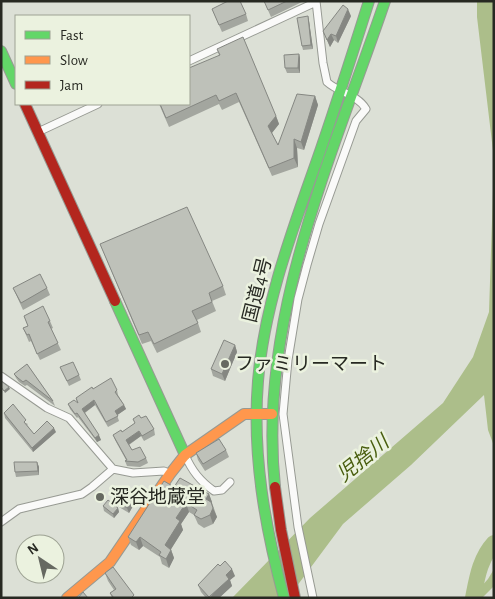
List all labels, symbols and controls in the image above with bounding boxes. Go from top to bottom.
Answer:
legend [15,15,190,105]
text: Fast [60,28,84,43]
text: Slow [60,53,88,68]
text: Jam [60,78,83,93]
street label: 国道4号 [240,255,275,324]
place label: ファミリーマート [235,355,387,374]
marker: ファミリーマート [219,358,231,370]
water label: 児捨川 [333,430,394,486]
place label: 深谷地蔵堂 [110,487,205,507]
marker: 深谷地蔵堂 [94,491,106,503]
north arrow [15,534,65,584]
text: N [25,541,41,558]

